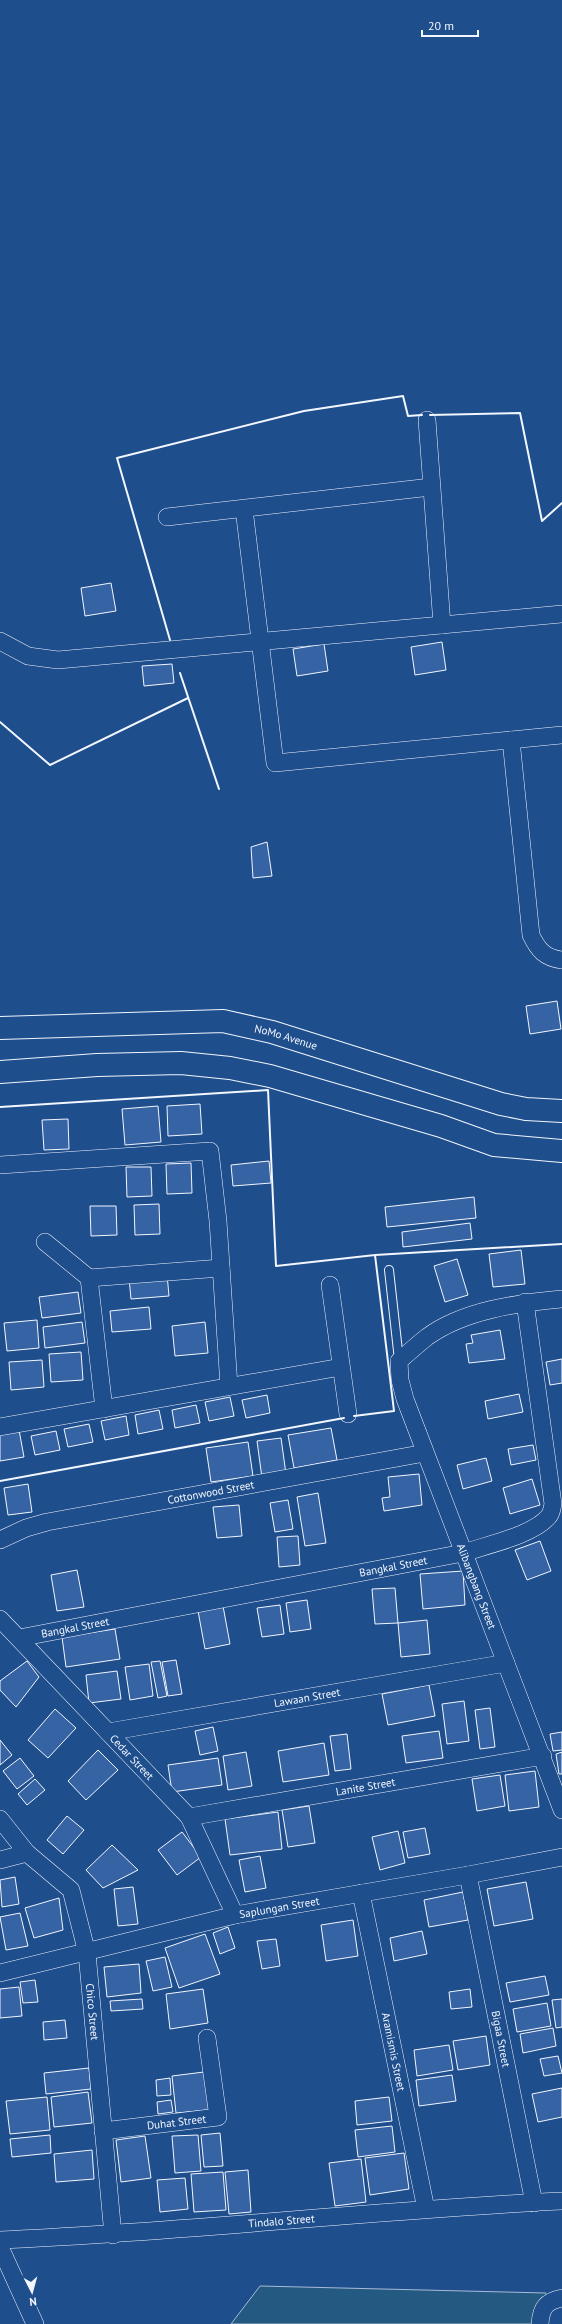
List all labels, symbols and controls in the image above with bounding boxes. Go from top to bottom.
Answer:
scale bar [422,12,478,38]
text: 20 m [428,18,454,33]
street label: NoMo Avenue [253,1021,319,1053]
street label: Cottonwood Street [166,1477,256,1507]
street label: Alibangbang Street [454,1542,499,1631]
street label: Bangkal Street [358,1553,429,1580]
street label: Bangkal Street [40,1614,110,1641]
street label: Lawaan Street [273,1685,342,1710]
street label: Cedar Street [107,1731,157,1783]
street label: Lanite Street [335,1775,397,1799]
street label: Saplungan Street [238,1894,321,1921]
street label: Chico Street [83,1983,102,2041]
street label: Bigaa Street [488,2009,514,2068]
street label: Aramismis Street [379,2011,409,2092]
street label: Duhat Street [146,2111,207,2133]
street label: Tindalo Street [248,2211,315,2231]
north arrow [12,2272,52,2312]
text: N [29,2295,37,2309]

